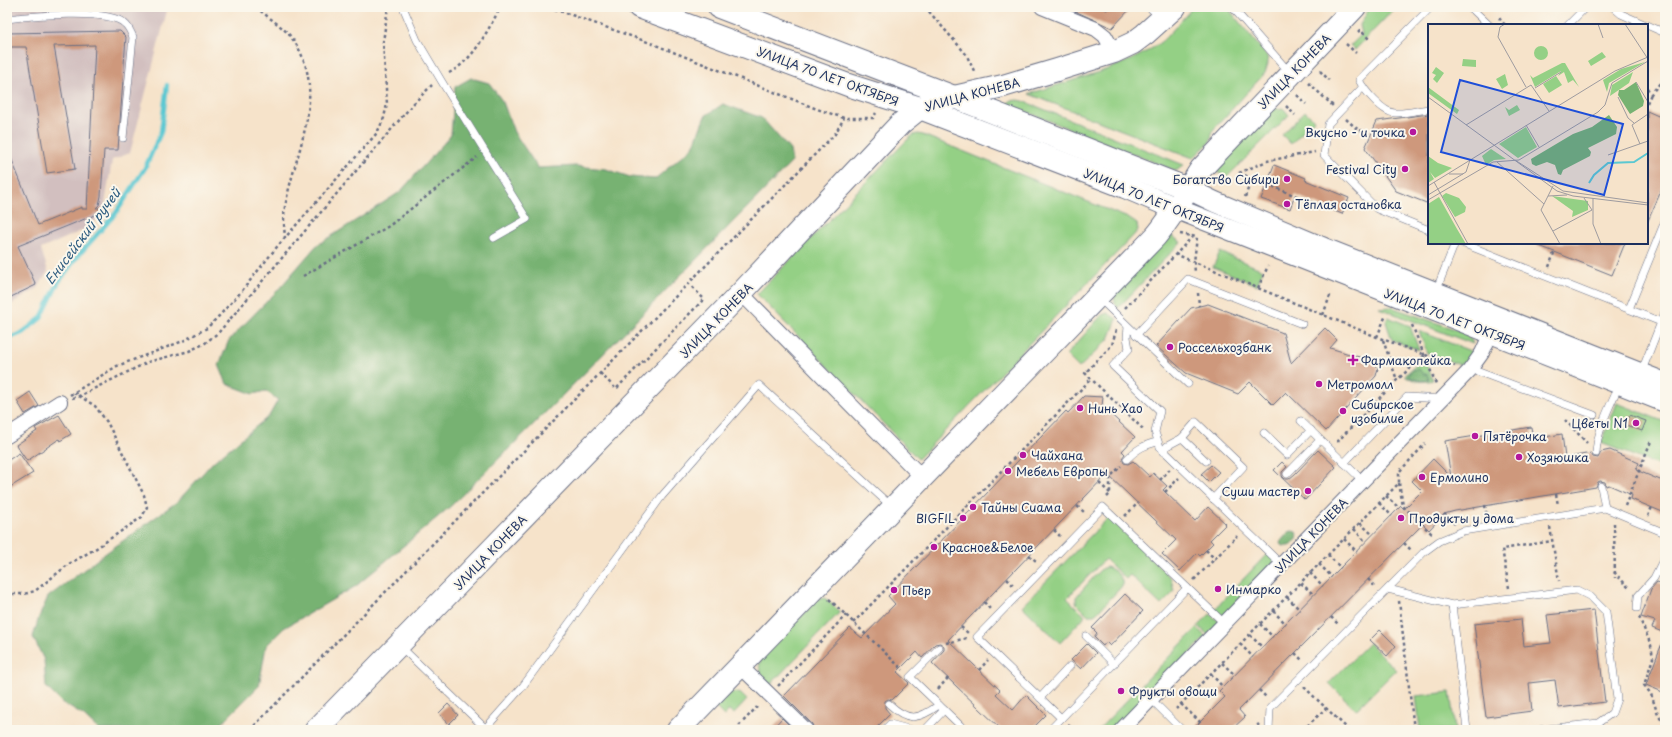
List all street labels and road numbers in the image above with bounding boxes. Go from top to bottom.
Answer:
street label: УЛИЦА КОНЕВА [1253,29,1335,113]
street label: УЛИЦА 70 ЛЕТ ОКТЯБРЯ [755,42,901,110]
street label: УЛИЦА КОНЕВА [922,73,1022,115]
street label: УЛИЦА 70 ЛЕТ ОКТЯБРЯ [1081,164,1227,236]
street label: УЛИЦА КОНЕВА [675,278,757,362]
street label: УЛИЦА 70 ЛЕТ ОКТЯБРЯ [1382,284,1528,354]
street label: УЛИЦА КОНЕВА [1270,493,1352,577]
street label: УЛИЦА КОНЕВА [449,510,531,594]

